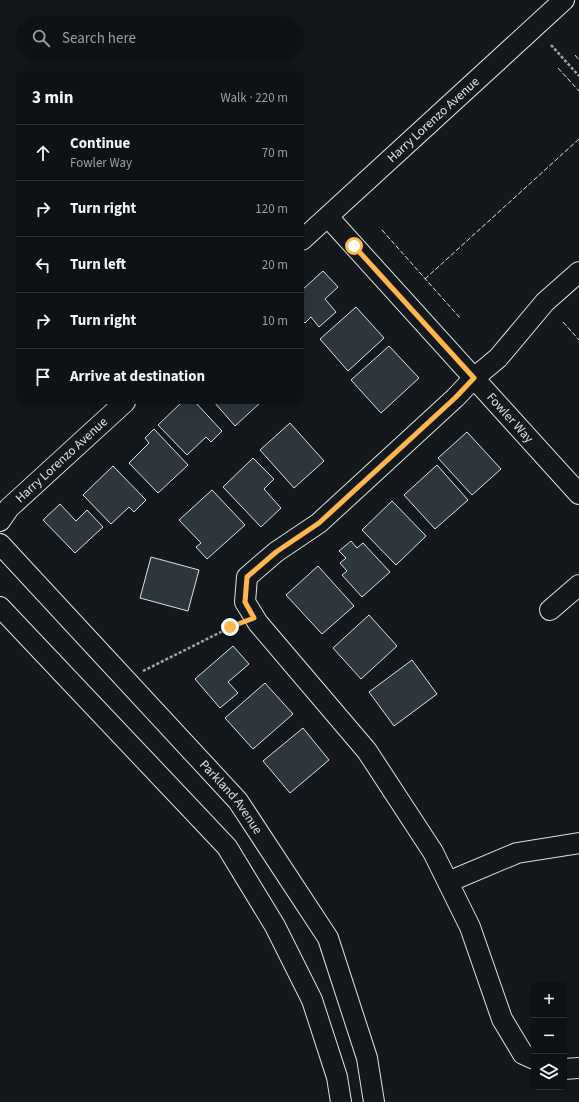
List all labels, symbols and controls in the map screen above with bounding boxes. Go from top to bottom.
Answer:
search box [16,16,304,60]
icon: search [30,27,52,49]
text: Search here [62,28,136,49]
street label: Harry Lorenzo Avenue [383,73,483,167]
text: 3 min [32,86,73,110]
text: Walk · 220 m [220,89,288,107]
text: Continue [70,133,130,154]
icon: ahead [32,142,54,164]
text: 70 m [262,144,288,162]
text: Fowler Way [70,154,132,172]
icon: right [32,198,54,220]
text: Turn right [70,198,136,219]
text: 120 m [255,200,288,218]
route start [345,237,363,255]
icon: left [32,254,54,276]
text: Turn left [70,254,126,275]
text: 20 m [262,256,288,274]
icon: right [32,310,54,332]
text: Turn right [70,310,136,331]
text: 10 m [262,312,288,330]
icon: arrive [32,366,54,388]
text: Arrive at destination [70,366,205,387]
street label: Fowler Way [482,389,538,447]
street label: Harry Lorenzo Avenue [11,413,112,507]
route end [221,618,239,636]
street label: Parkland Avenue [195,756,267,838]
map controls [531,982,567,1090]
button: + [531,982,567,1018]
button: − [531,1018,567,1054]
button: layers [531,1054,567,1090]

